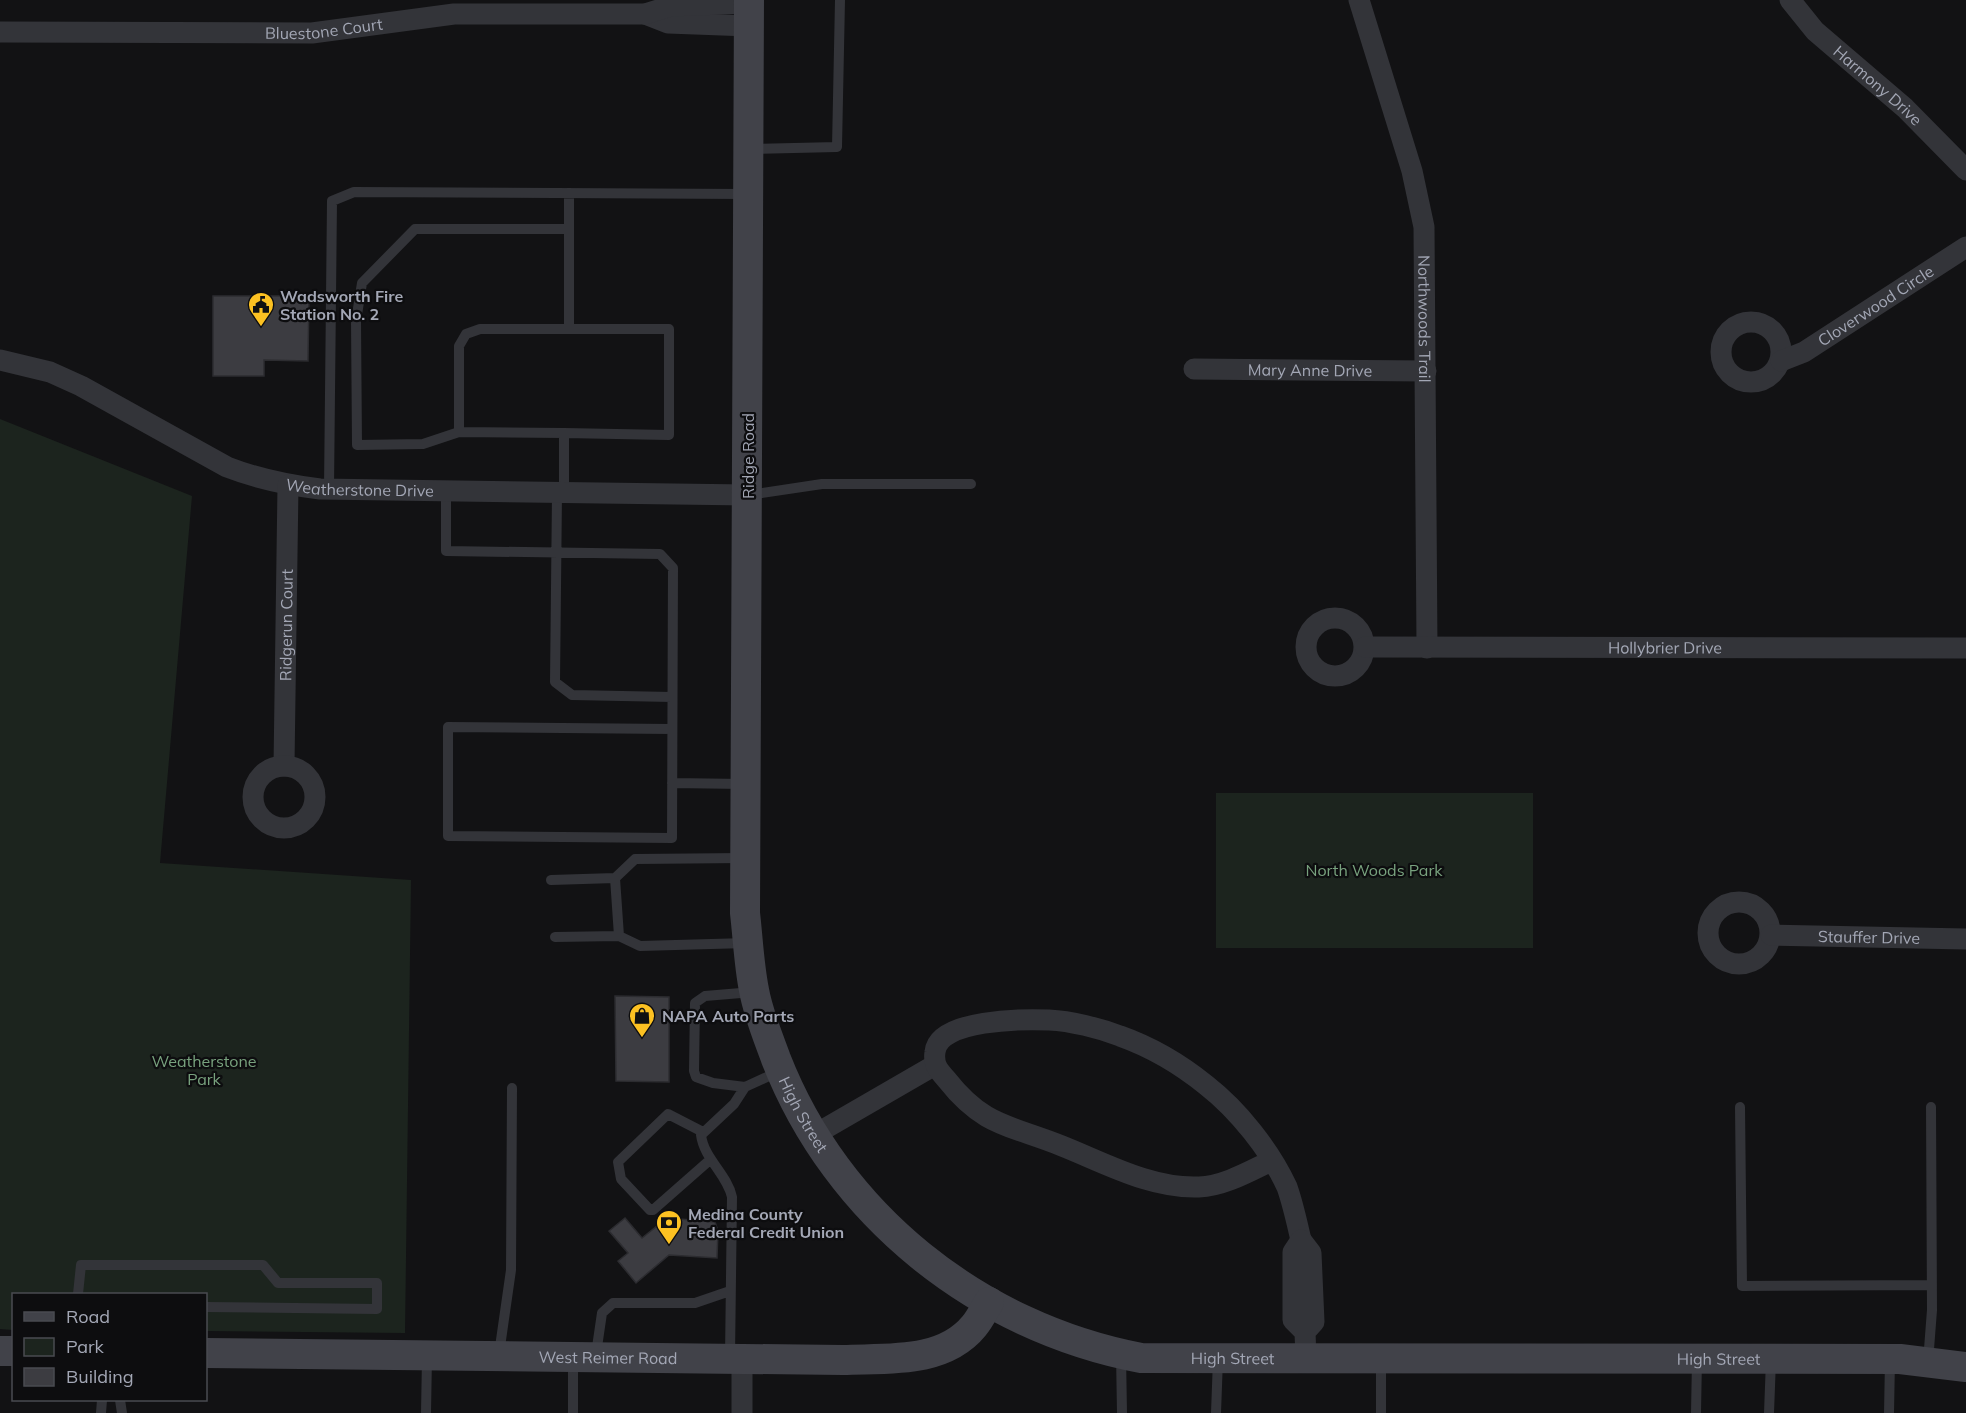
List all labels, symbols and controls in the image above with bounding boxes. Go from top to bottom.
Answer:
street label: Bluestone Court [265,14,384,43]
street label: Harmony Drive [1829,41,1927,130]
street label: Northwoods Trail [1414,255,1435,383]
street label: Cloverwood Circle [1814,261,1937,350]
place label: Wadsworth Fire Station No. 2 [280,286,403,324]
public building icon: Wadsworth Fire Station No. 2 [246,290,276,328]
street label: Mary Anne Drive [1248,359,1372,381]
street label: Ridge Road [738,413,758,499]
street label: Weatherstone Drive [284,474,434,501]
street label: Ridgerun Court [275,568,297,681]
street label: Hollybrier Drive [1608,637,1722,658]
park label: North Woods Park [1306,860,1443,880]
street label: Stauffer Drive [1818,926,1920,948]
shop icon: NAPA Auto Parts [627,1001,657,1039]
place label: NAPA Auto Parts [662,1006,794,1026]
park label: Weatherstone Park [151,1051,257,1089]
street label: High Street [775,1073,833,1157]
place label: Medina County Federal Credit Union [688,1204,844,1242]
bank icon: Medina County Federal Credit Union [654,1208,684,1246]
legend [12,1293,207,1401]
text: Road [66,1305,110,1328]
text: Park [66,1335,105,1358]
street label: West Reimer Road [539,1347,677,1368]
street label: High Street [1191,1348,1275,1368]
street label: High Street [1677,1349,1761,1369]
text: Building [66,1365,134,1388]

